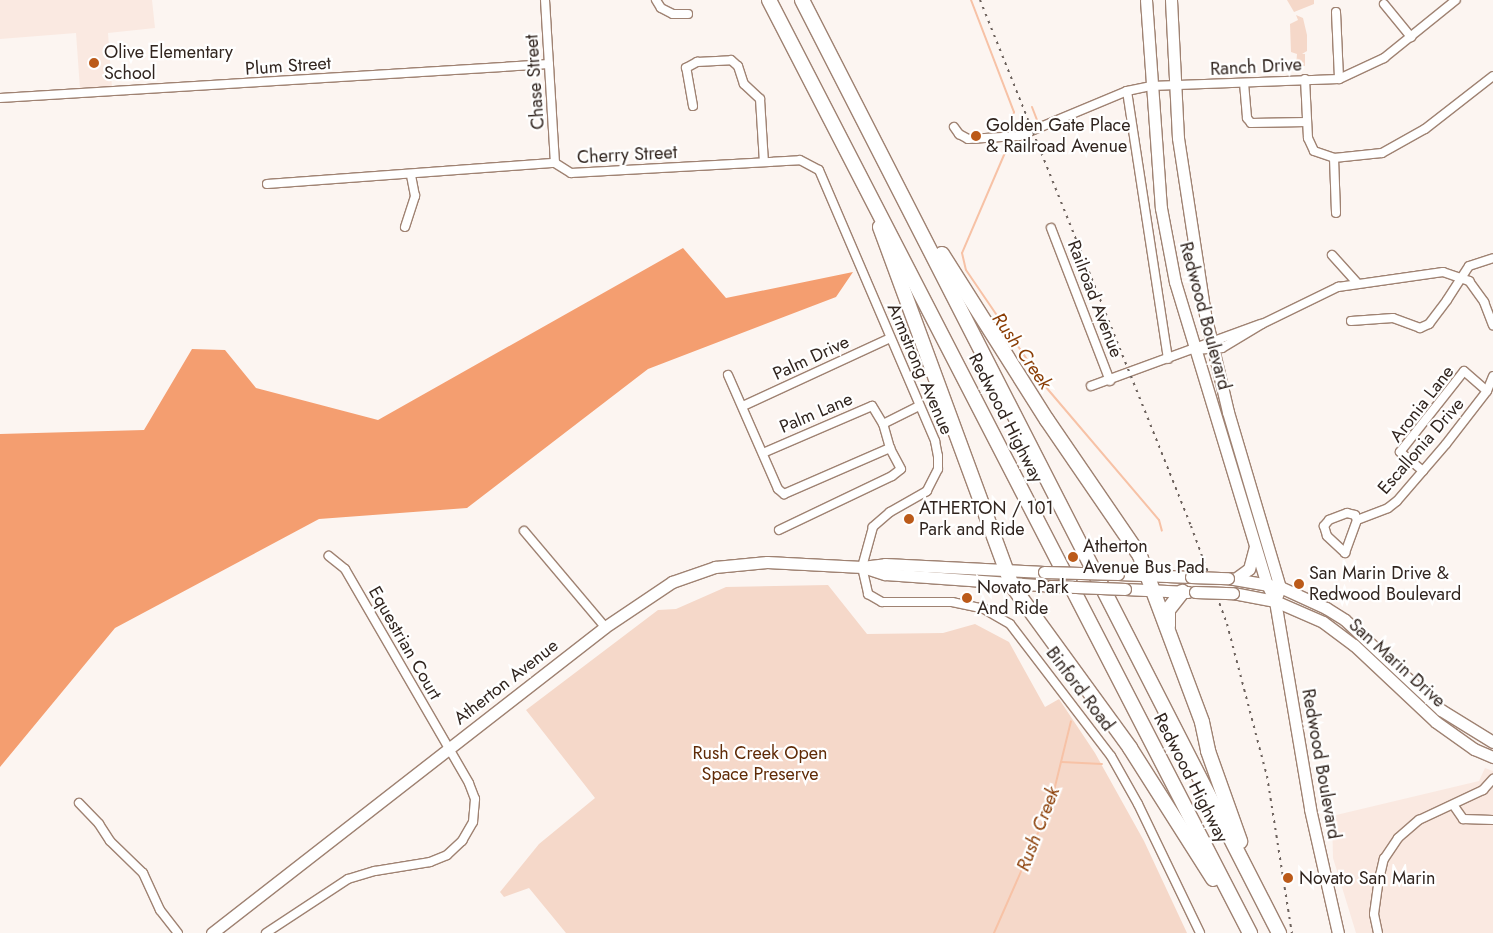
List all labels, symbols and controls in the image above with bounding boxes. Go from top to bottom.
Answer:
street label: Chase Street [521,34,549,130]
place label: Olive Elementary School [104,42,233,84]
street label: Plum Street [244,52,332,80]
street label: Ranch Drive [1210,54,1302,80]
marker: Olive Elementary School [88,57,100,69]
place label: Golden Gate Place & Railroad Avenue [986,115,1130,158]
marker: Golden Gate Place & Railroad Avenue [970,130,982,142]
street label: Cherry Street [576,142,678,168]
street label: Railroad Avenue [1063,237,1127,361]
street label: Redwood Boulevard [1175,240,1235,392]
street label: Armstrong Avenue [883,300,957,438]
water label: Rush Creek [987,308,1057,394]
street label: Palm Drive [769,331,853,385]
street label: Redwood Highway [964,349,1048,487]
street label: Aronia Lane [1385,361,1459,447]
street label: Palm Lane [776,388,856,438]
street label: Escallonia Drive [1373,393,1469,499]
place label: ATHERTON / 101 Park and Ride [919,498,1054,540]
marker: ATHERTON / 101 Park and Ride [903,513,915,525]
place label: Atherton Avenue Bus Pad [1083,536,1205,578]
marker: Atherton Avenue Bus Pad [1067,551,1079,563]
place label: San Marin Drive & Redwood Boulevard [1309,563,1461,606]
place label: Novato Park And Ride [977,577,1069,620]
marker: San Marin Drive & Redwood Boulevard [1293,578,1305,590]
street label: Equestrian Court [364,583,446,703]
marker: Novato Park And Ride [961,592,973,604]
street label: San Marin Drive [1344,614,1450,712]
street label: Atherton Avenue [450,635,562,729]
street label: Binford Road [1041,643,1119,735]
street label: Redwood Boulevard [1297,687,1345,841]
street label: Redwood Highway [1149,709,1233,847]
park label: Rush Creek Open Space Preserve [693,743,827,786]
water label: Rush Creek [1011,784,1065,874]
place label: Novato San Marin [1299,867,1436,889]
marker: Novato San Marin [1281,871,1295,885]

